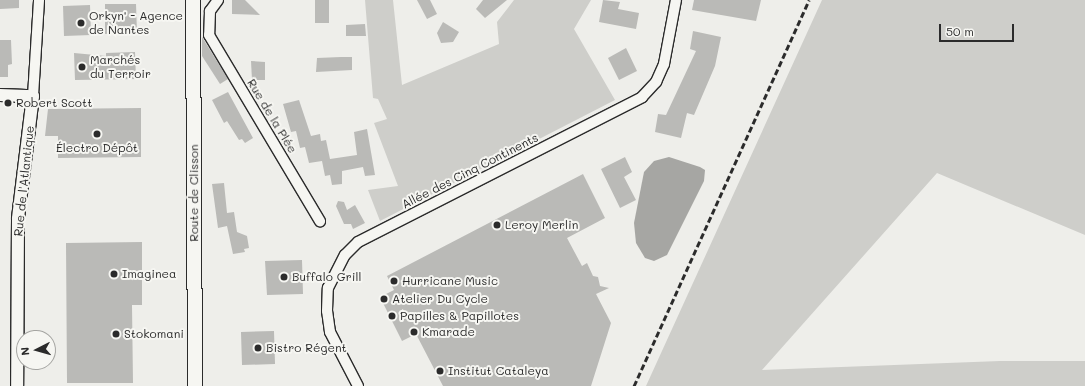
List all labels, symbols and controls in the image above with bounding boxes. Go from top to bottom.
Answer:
place label: Orkyn' - Agence de Nantes [89,9,183,37]
scale bar [941,16,1016,42]
marker: Orkyn' - Agence de Nantes [76,18,86,28]
text: 50 m [946,23,974,39]
place label: Marchés du Terroir [90,53,151,81]
marker: Marchés du Terroir [77,62,87,72]
street label: Rue de la Plée [244,76,300,156]
place label: Robert Scott [16,96,93,110]
marker: Robert Scott [3,98,13,108]
street label: Rue de l'Atlantique [11,125,37,237]
marker: Électro Dépôt [92,129,102,139]
street label: Allée des Cinq Continents [399,130,541,212]
place label: Électro Dépôt [56,141,138,155]
street label: Route de Clisson [187,144,201,242]
place label: Leroy Merlin [505,218,578,232]
marker: Leroy Merlin [492,220,502,230]
place label: Imaginea [122,267,176,281]
marker: Imaginea [109,269,119,279]
place label: Buffalo Grill [292,270,361,284]
marker: Buffalo Grill [279,272,289,282]
place label: Hurricane Music [402,274,498,288]
marker: Hurricane Music [389,276,399,286]
place label: Atelier Du Cycle [392,292,488,306]
marker: Atelier Du Cycle [379,294,389,304]
place label: Papilles & Papillotes [400,309,519,323]
marker: Papilles & Papillotes [387,311,397,321]
place label: Kmarade [422,325,475,339]
place label: Stokomani [124,327,184,341]
marker: Kmarade [409,327,419,337]
marker: Stokomani [111,329,121,339]
north arrow [16,330,56,370]
place label: Bistro Régent [266,341,347,355]
marker: Bistro Régent [253,343,263,353]
text: N [17,346,32,356]
place label: Institut Cataleya [448,364,549,378]
marker: Institut Cataleya [435,366,445,376]

